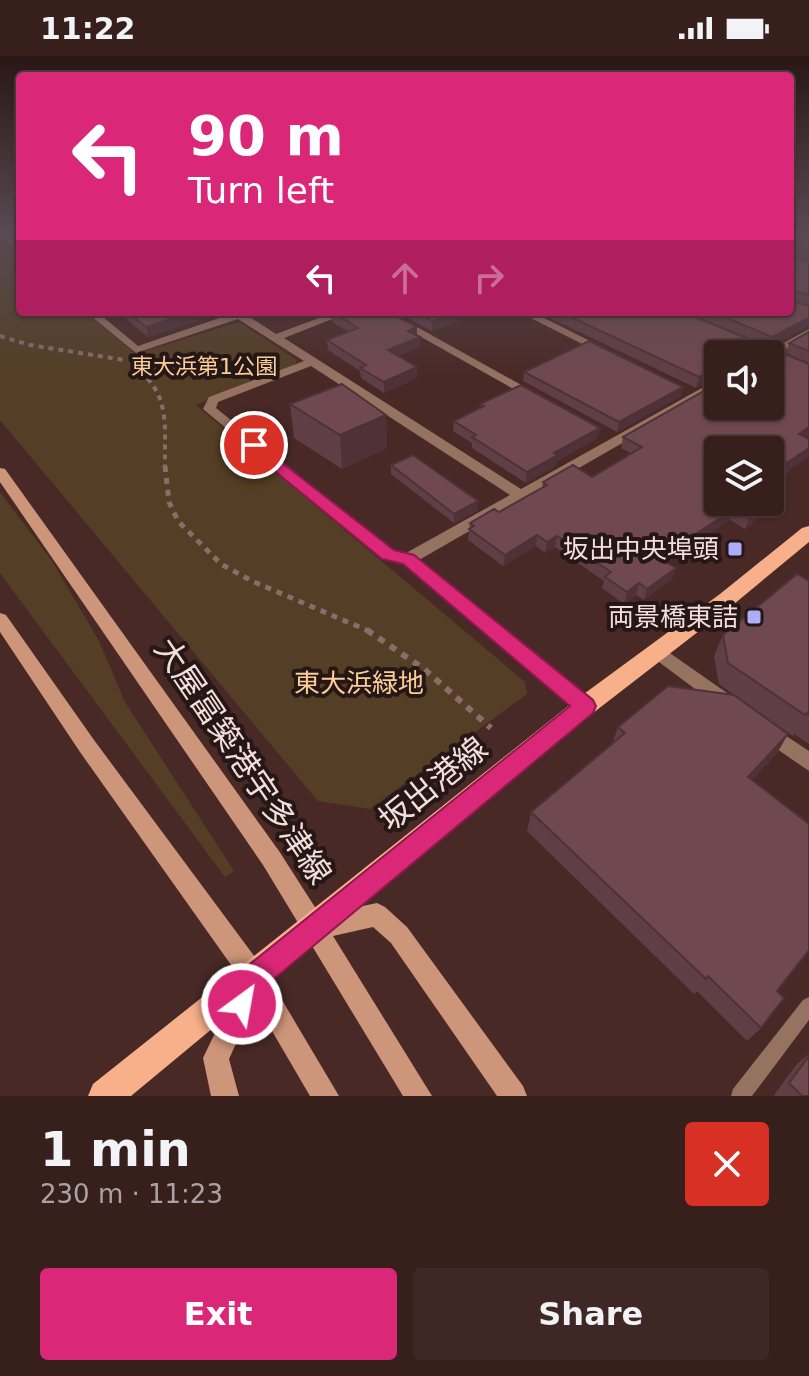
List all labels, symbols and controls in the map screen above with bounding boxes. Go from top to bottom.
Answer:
text: 11:22 [40,11,136,46]
text: 90 m [188,103,344,168]
icon: left [56,104,160,208]
text: Turn left [188,170,334,211]
icon: left [299,256,343,300]
icon: ahead [383,256,427,300]
icon: right [467,256,511,300]
map controls [704,340,784,516]
button: sound [704,340,784,420]
park label: 東大浜第1公園 [131,354,277,379]
pin [220,411,288,479]
icon: arrive [232,423,276,467]
button: layers [704,436,784,516]
place label: 坂出中央埠頭 [563,534,719,564]
marker: 坂出中央埠頭 [726,540,744,558]
place label: 両景橋東詰 [608,602,738,632]
marker: 両景橋東詰 [745,608,763,626]
street label: 大屋冨築港宇多津線 [147,631,339,891]
park label: 東大浜緑地 [294,668,424,698]
street label: 坂出港線 [371,729,495,839]
position arrow [200,962,284,1046]
text: 1 min [40,1121,191,1177]
button: close [685,1122,769,1206]
text: 230 m · 11:23 [40,1179,223,1209]
button: Exit [40,1268,397,1360]
button: Share [413,1268,769,1360]

